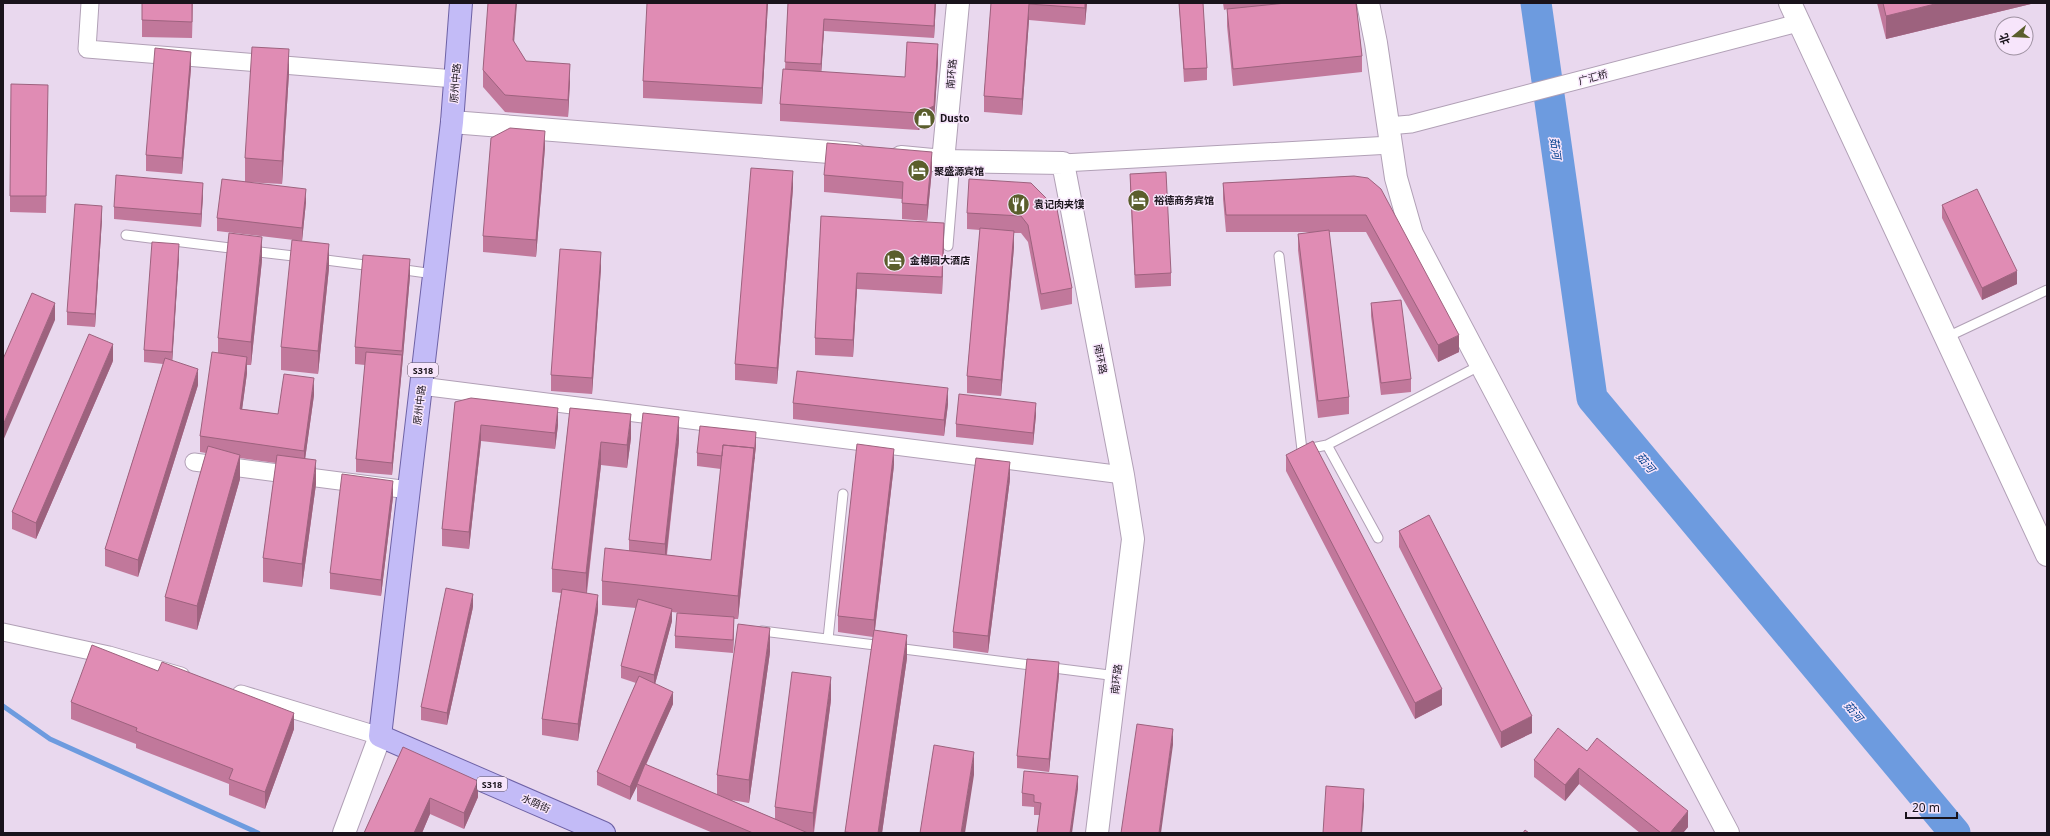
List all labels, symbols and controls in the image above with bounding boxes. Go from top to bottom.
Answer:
north arrow [1994,16,2034,56]
text: 北 [1995,32,2013,47]
street label: 南环路 [943,58,959,90]
street label: 原州中路 [446,62,464,104]
street label: 广汇桥 [1577,66,1609,88]
shop icon: Dusto [912,105,938,131]
place label: Dusto [940,111,969,125]
water label: 茹河 [1547,136,1565,162]
hotel icon: 聚盛源宾馆 [905,158,931,184]
place label: 聚盛源宾馆 [934,164,984,178]
hotel icon: 裕德商务宾馆 [1125,187,1151,213]
restaurant icon: 袁记肉夹馍 [1005,191,1031,217]
place label: 裕德商务宾馆 [1154,193,1214,207]
place label: 袁记肉夹馍 [1033,197,1085,211]
hotel icon: 金樽园大酒店 [882,247,908,273]
place label: 金樽园大酒店 [909,253,970,267]
street label: 南环路 [1091,343,1111,375]
road number: S318 [408,363,438,377]
street label: 原州中路 [410,384,428,426]
water label: 茹河 [1633,449,1660,477]
street label: 南环路 [1107,663,1125,695]
water label: 茹河 [1841,698,1868,726]
road number: S318 [477,777,507,791]
street label: 水荫街 [519,791,553,815]
scale bar [1906,794,1957,820]
text: 20 m [1912,799,1940,816]

